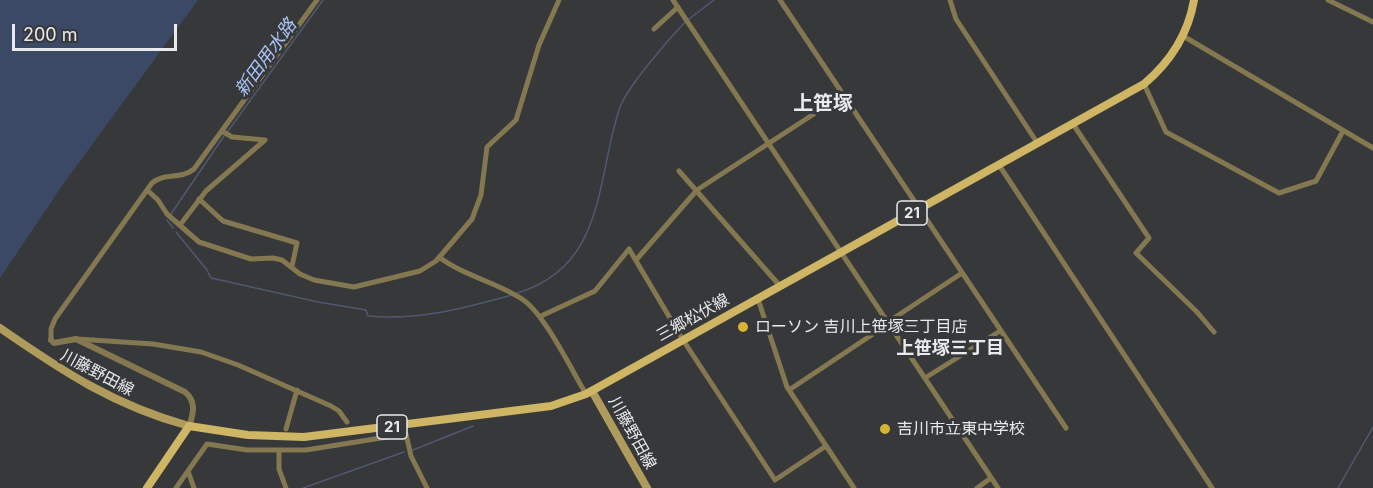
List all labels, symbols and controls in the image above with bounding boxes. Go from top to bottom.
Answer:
scale bar [15,12,180,50]
water label: 新田用水路 [231,15,301,101]
text: 200 m [23,24,78,45]
district label: 上笹塚 [793,92,853,116]
road number: 21 [897,201,927,225]
street label: 三郷松伏線 [653,290,733,346]
place label: ローソン 吉川上笹塚三丁目店 [755,317,967,337]
marker: ローソン 吉川上笹塚三丁目店 [736,320,750,334]
district label: 上笹塚三丁目 [896,338,1004,360]
street label: 川藤野田線 [57,346,137,400]
street label: 川藤野田線 [604,393,660,473]
road number: 21 [377,415,407,439]
place label: 吉川市立東中学校 [897,419,1025,439]
marker: 吉川市立東中学校 [878,422,892,436]

